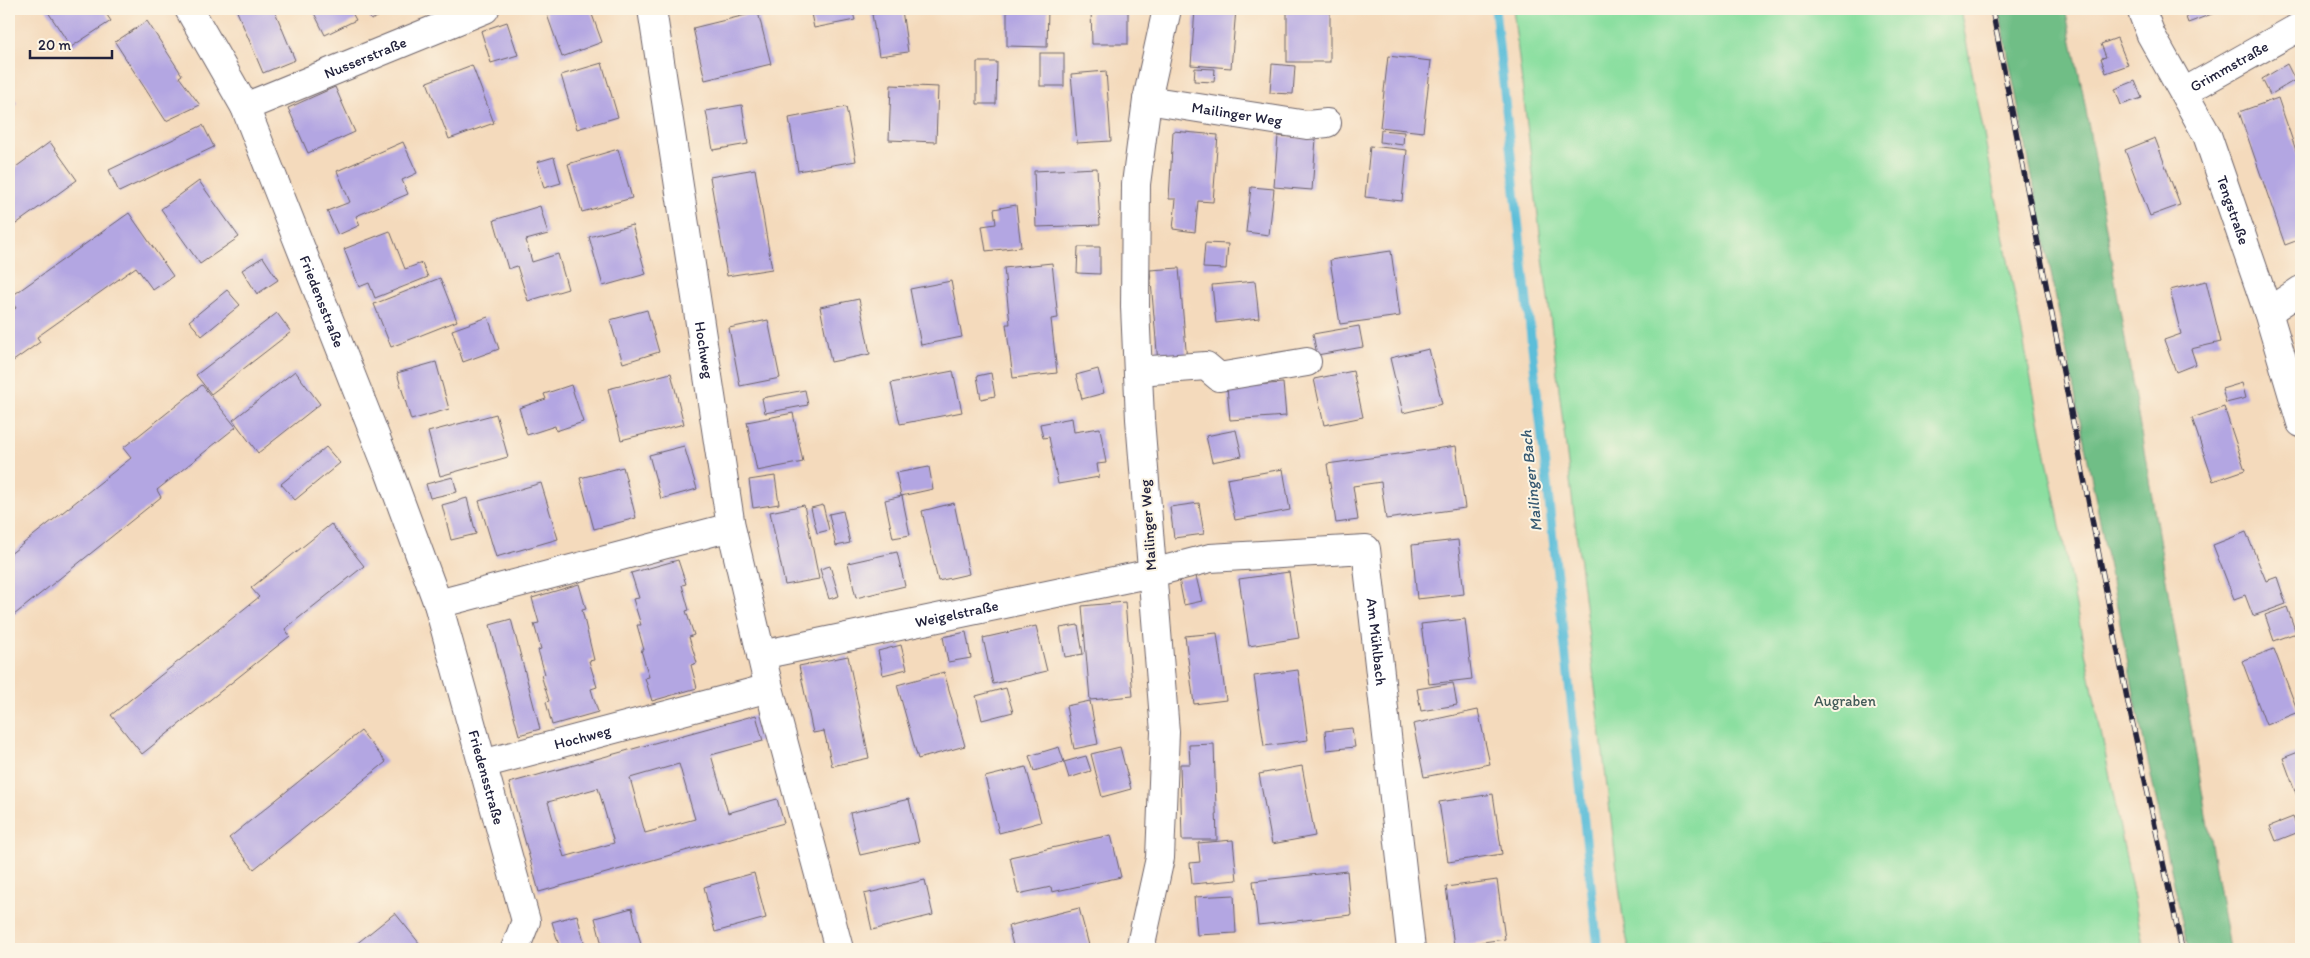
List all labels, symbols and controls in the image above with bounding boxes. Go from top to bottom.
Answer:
scale bar [30,28,112,60]
street label: Nusserstraße [322,33,409,83]
text: 20 m [38,36,72,54]
street label: Grimmstraße [2187,37,2272,96]
street label: Mailinger Weg [1190,98,1284,130]
street label: Tengstraße [2213,173,2253,247]
street label: Friedensstraße [296,253,348,350]
street label: Hochweg [691,320,717,380]
water label: Mailinger Bach [1516,429,1546,533]
street label: Mailinger Weg [1136,478,1160,571]
street label: Weigelstraße [913,596,1000,631]
street label: Am Mühlbach [1363,597,1390,687]
park label: Augraben [1814,692,1877,710]
street label: Hochweg [552,721,613,753]
street label: Friedensstraße [464,728,508,827]

